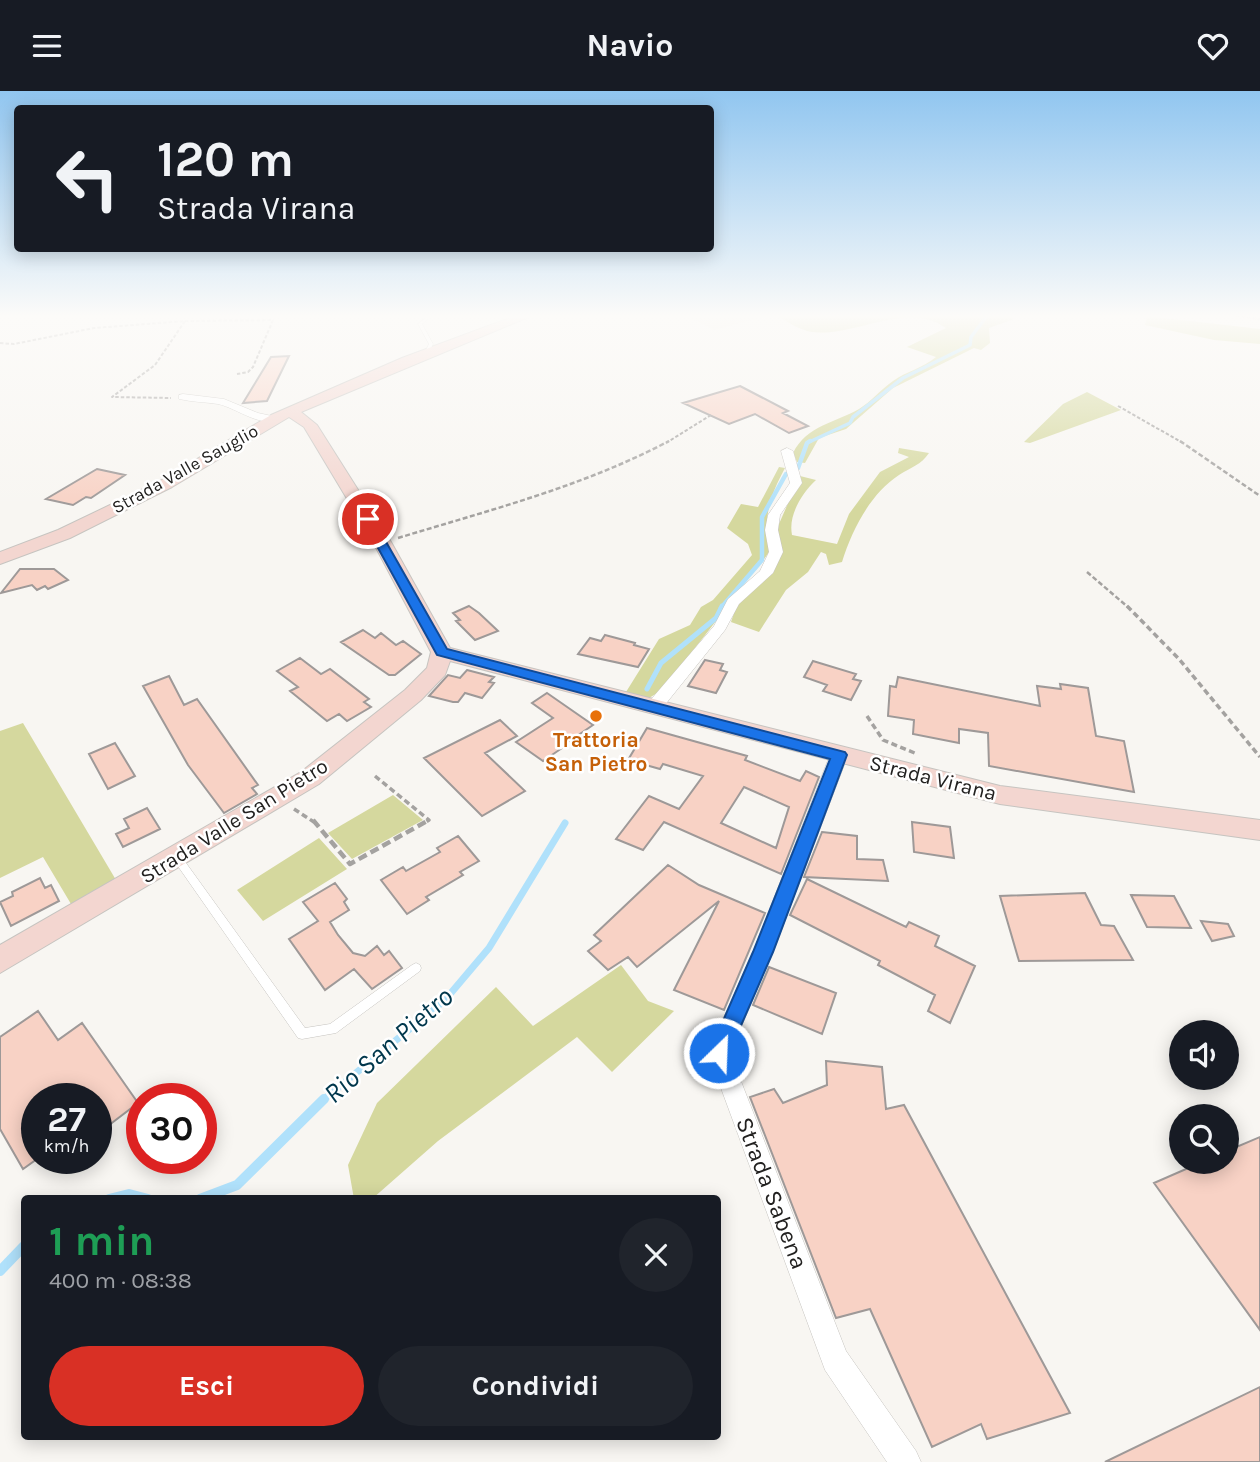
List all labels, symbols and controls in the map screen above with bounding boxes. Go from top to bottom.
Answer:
icon: menu [28,27,66,65]
text: Navio [587,27,673,64]
icon: heart [1194,27,1232,65]
text: 120 m [157,131,294,188]
icon: left [42,133,133,224]
text: Strada Virana [157,190,355,227]
street label: Strada Valle Sauglio [108,420,262,518]
pin [338,489,398,549]
icon: arrive [349,500,387,538]
marker: Trattoria San Pietro [588,708,604,724]
place label: Trattoria San Pietro [545,728,647,776]
street label: Strada Virana [867,751,999,805]
street label: Strada Valle San Pietro [136,753,332,889]
water label: Rio San Pietro [317,980,460,1110]
position arrow [682,1016,756,1090]
map controls [1169,1020,1239,1174]
button: sound [1169,1020,1239,1090]
speed limit sign: 30 [126,1083,217,1174]
text: 27 [47,1099,86,1140]
button: search [1169,1104,1239,1174]
street label: Strada Sabena [730,1113,814,1273]
text: km/h [44,1135,89,1157]
text: 1 min [49,1216,154,1266]
button: close [619,1218,693,1292]
text: 400 m · 08:38 [49,1267,192,1294]
button: Esci [49,1346,364,1426]
button: Condividi [378,1346,693,1426]

